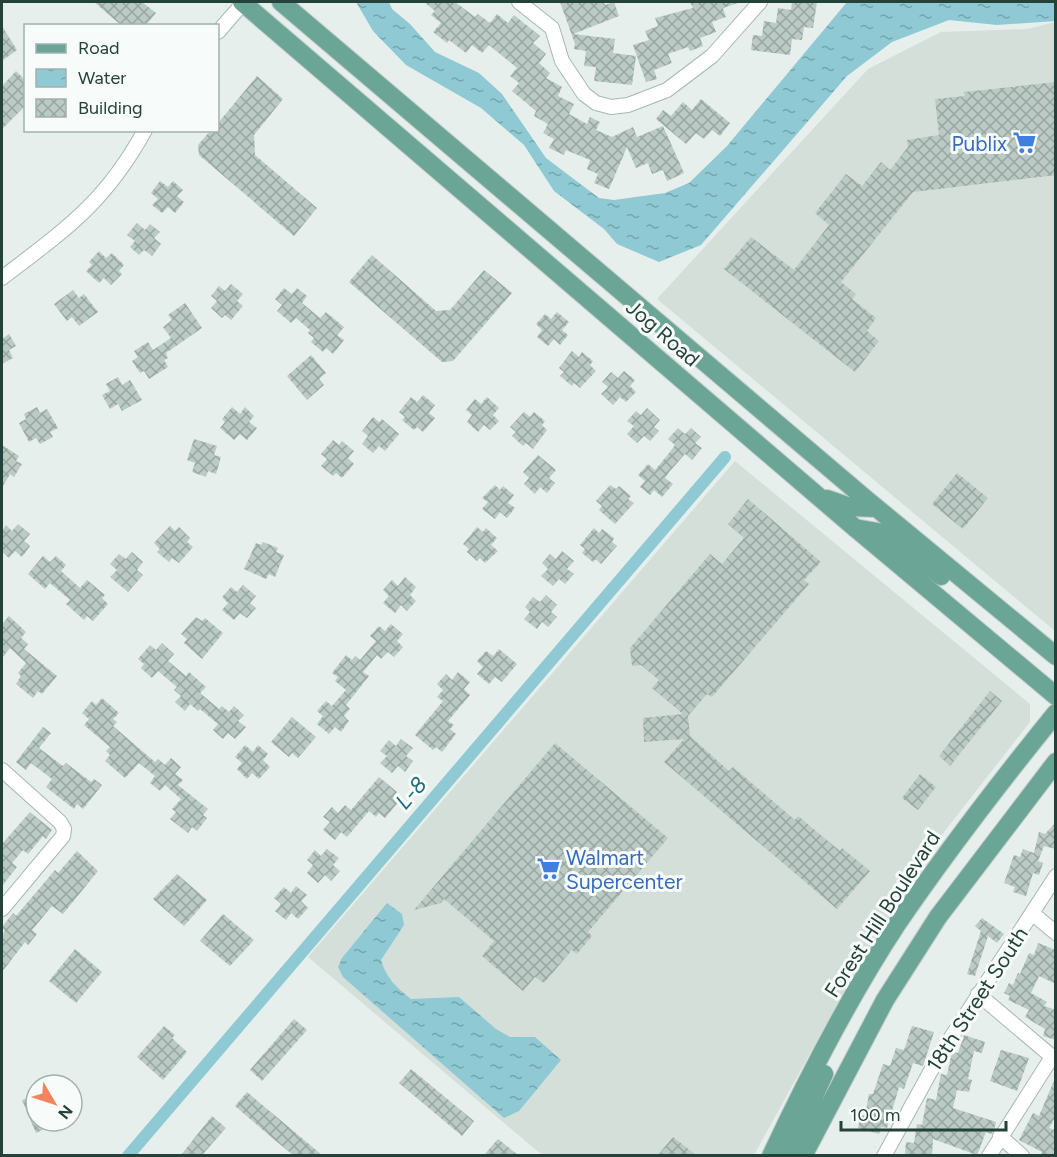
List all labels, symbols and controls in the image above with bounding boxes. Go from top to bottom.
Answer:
legend [24,24,219,132]
text: Road [78,37,119,59]
text: Water [78,67,126,89]
text: Building [78,97,143,119]
supermarket icon: Publix [1012,130,1038,156]
place label: Publix [951,131,1007,156]
street label: Jog Road [621,294,705,372]
water label: L-8 [390,771,432,815]
street label: Forest Hill Boulevard [819,826,945,1002]
place label: Walmart Supercenter [566,845,683,894]
supermarket icon: Walmart Supercenter [535,856,561,882]
street label: 18th Street South [921,922,1033,1076]
north arrow [24,1073,84,1133]
scale bar [841,1094,1006,1132]
text: N [54,1101,77,1123]
text: 100 m [850,1104,900,1126]

